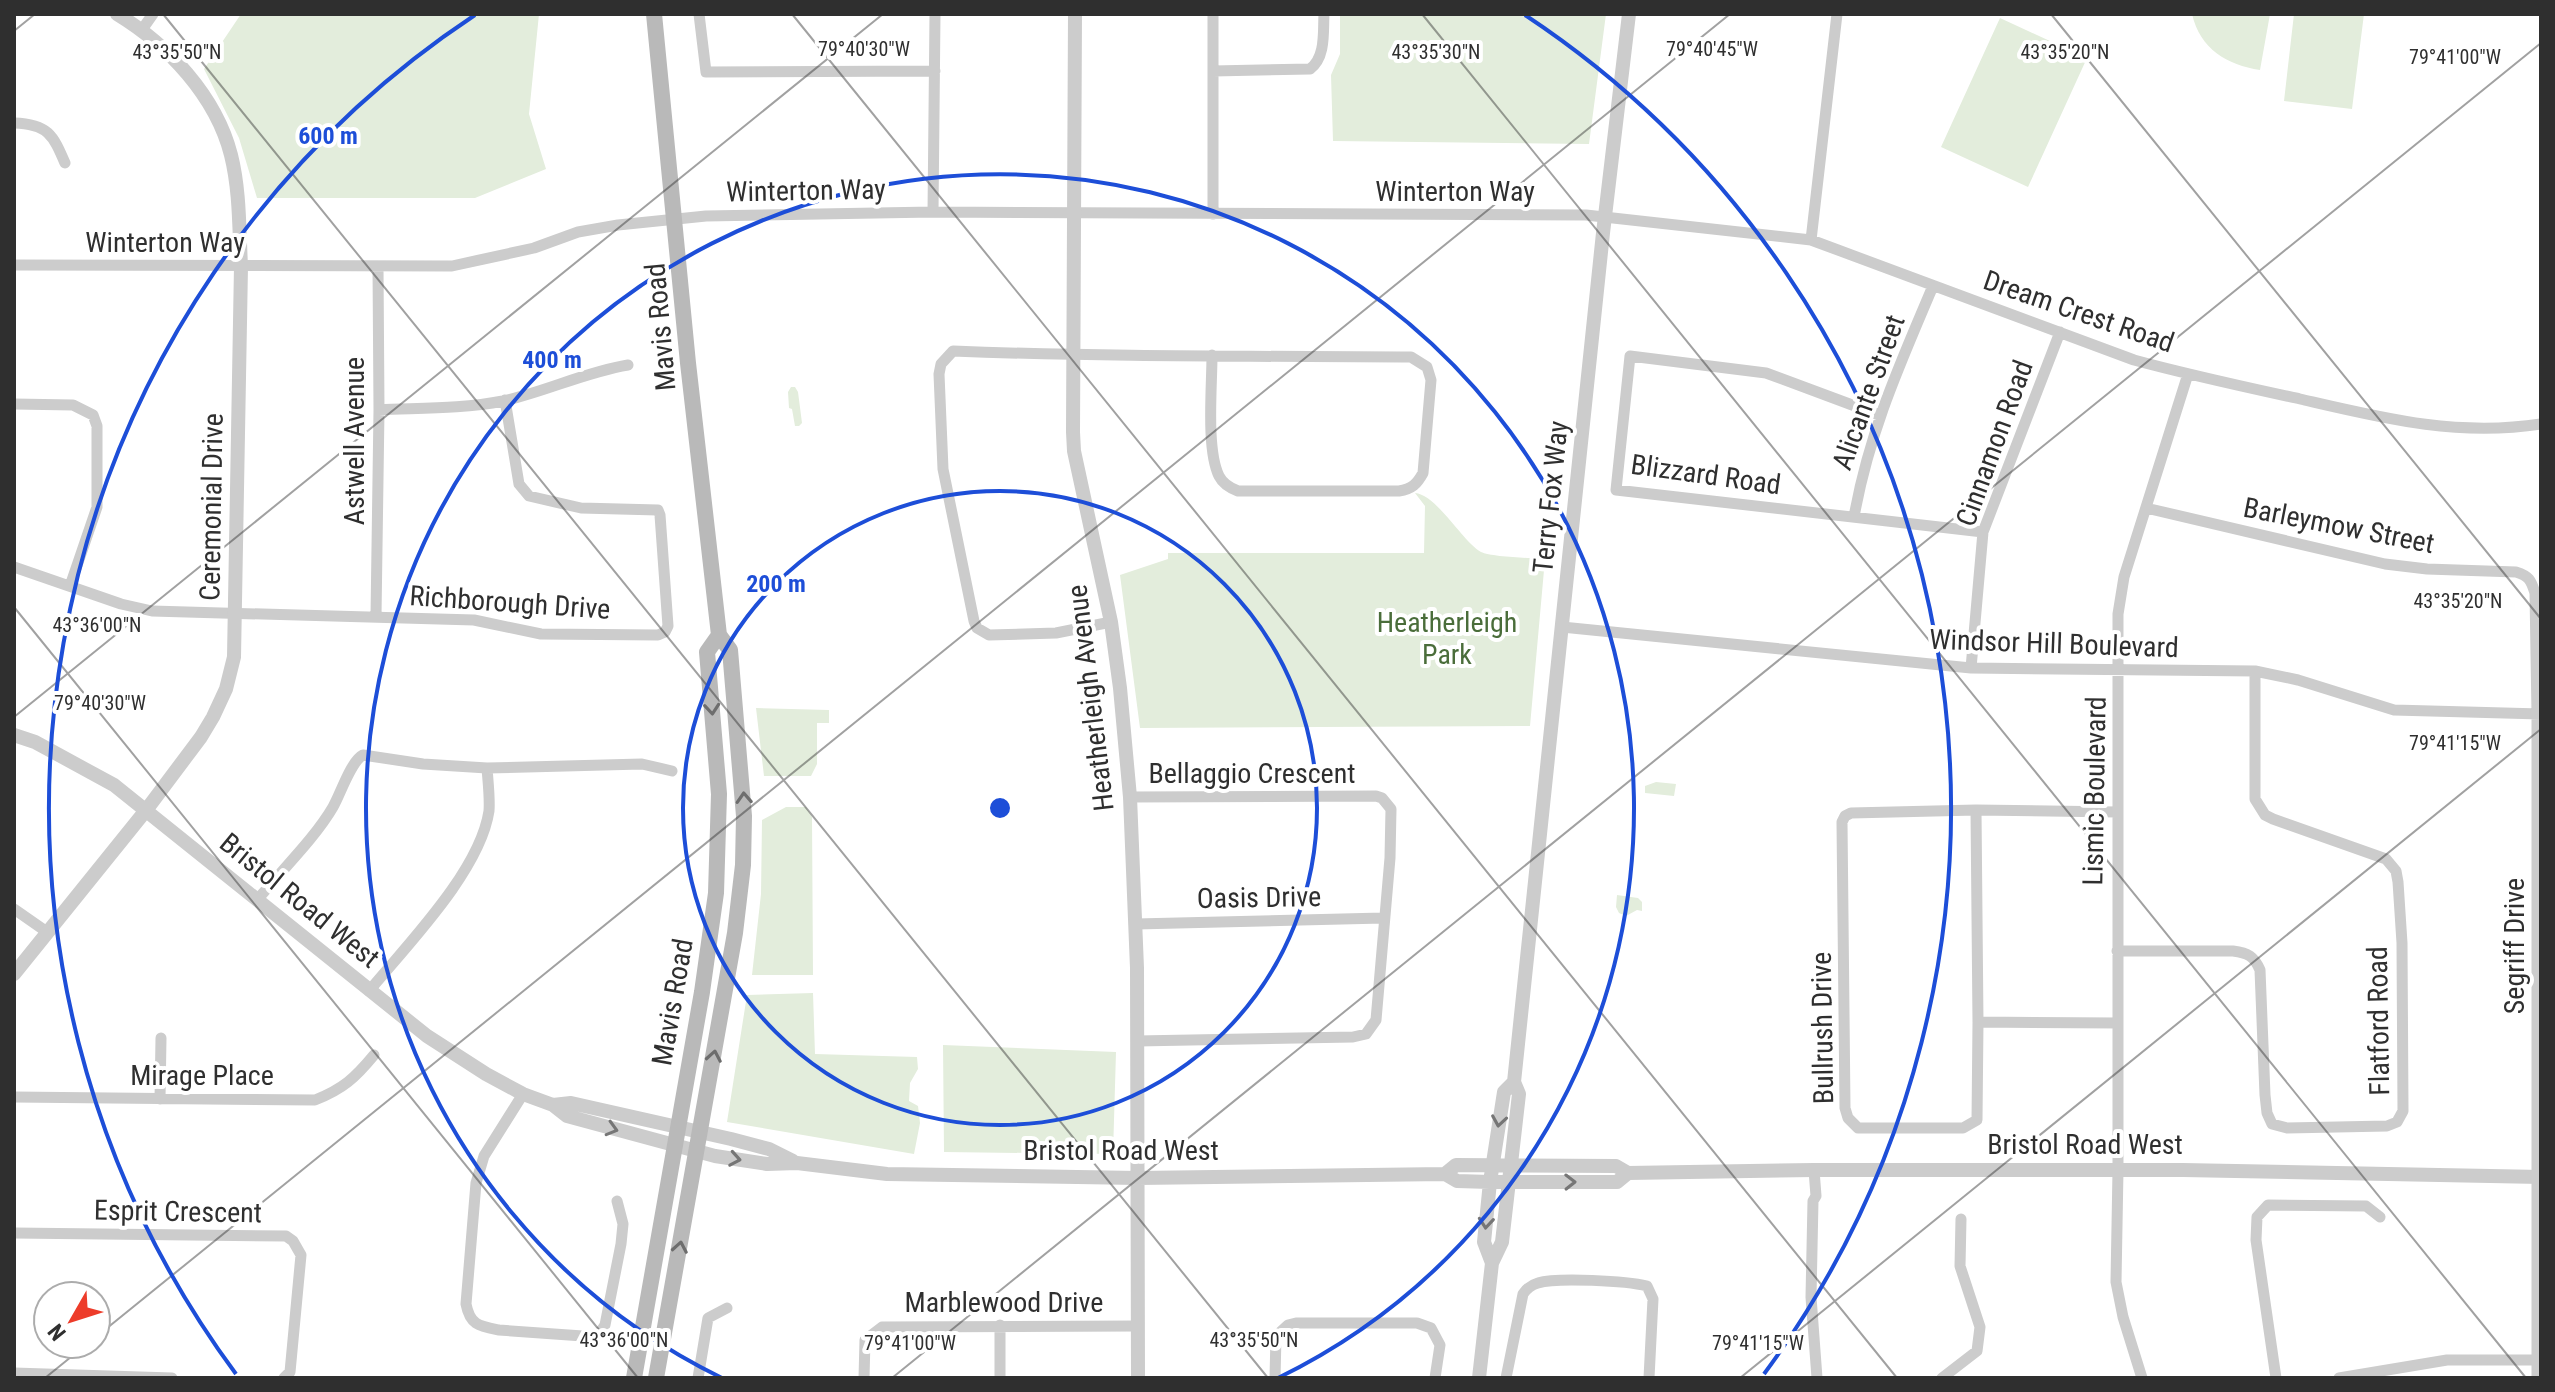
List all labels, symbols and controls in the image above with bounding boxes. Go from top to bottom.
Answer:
text: 79°40'30"W [818,37,910,61]
text: 79°40'45"W [1666,37,1758,61]
text: 43°35'50"N [132,40,222,64]
text: 43°35'30"N [1391,40,1481,64]
text: 43°35'20"N [2020,40,2110,64]
text: 79°41'00"W [2409,45,2501,69]
text: 600 m [298,122,358,150]
street label: Winterton Way [726,173,886,208]
street label: Winterton Way [1375,175,1535,208]
street label: Winterton Way [85,226,245,259]
street label: Mavis Road [638,262,683,392]
street label: Dream Crest Road [1979,263,2178,360]
street label: Alicante Street [1825,310,1912,474]
text: 400 m [522,346,582,374]
street label: Cinnamon Road [1949,356,2040,531]
street label: Astwell Avenue [338,357,371,525]
street label: Ceremonial Drive [193,413,230,601]
street label: Terry Fox Way [1526,419,1575,575]
street label: Blizzard Road [1629,448,1783,501]
street label: Barleymow Street [2241,491,2437,560]
text: 200 m [746,570,806,598]
street label: Richborough Drive [409,579,611,626]
street label: Heatherleigh Avenue [1060,583,1121,813]
text: 43°35'20"N [2413,589,2503,613]
park label: Heatherleigh Park [1377,606,1517,671]
text: 43°36'00"N [52,613,142,637]
street label: Windsor Hill Boulevard [1929,623,2179,664]
text: 79°40'30"W [54,691,146,715]
street label: Lismic Boulevard [2076,696,2113,886]
one-way arrow [703,703,720,716]
text: 79°41'15"W [2409,731,2501,755]
street label: Bellaggio Crescent [1148,757,1356,790]
one-way arrow [735,791,752,804]
centre of rings [986,794,1014,822]
street label: Bristol Road West [213,826,386,975]
street label: Segriff Drive [2498,878,2531,1014]
street label: Oasis Drive [1196,880,1322,915]
street label: Mavis Road [645,936,700,1068]
street label: Flatford Road [2361,946,2396,1096]
street label: Bullrush Drive [1805,952,1840,1104]
one-way arrow [705,1049,722,1063]
street label: Mirage Place [130,1059,274,1092]
one-way arrow [1491,1115,1508,1128]
one-way arrow [604,1120,618,1136]
street label: Bristol Road West [1987,1128,2183,1161]
street label: Bristol Road West [1023,1134,1219,1167]
one-way arrow [728,1150,742,1167]
one-way arrow [1564,1174,1577,1191]
street label: Esprit Crescent [94,1194,262,1229]
one-way arrow [1477,1217,1494,1230]
one-way arrow [670,1240,687,1254]
north arrow [32,1280,112,1360]
street label: Marblewood Drive [905,1286,1103,1319]
text: N [43,1319,71,1345]
text: 43°36'00"N [579,1328,669,1352]
text: 43°35'50"N [1209,1328,1299,1352]
text: 79°41'00"W [864,1331,956,1355]
text: 79°41'15"W [1712,1331,1804,1355]

